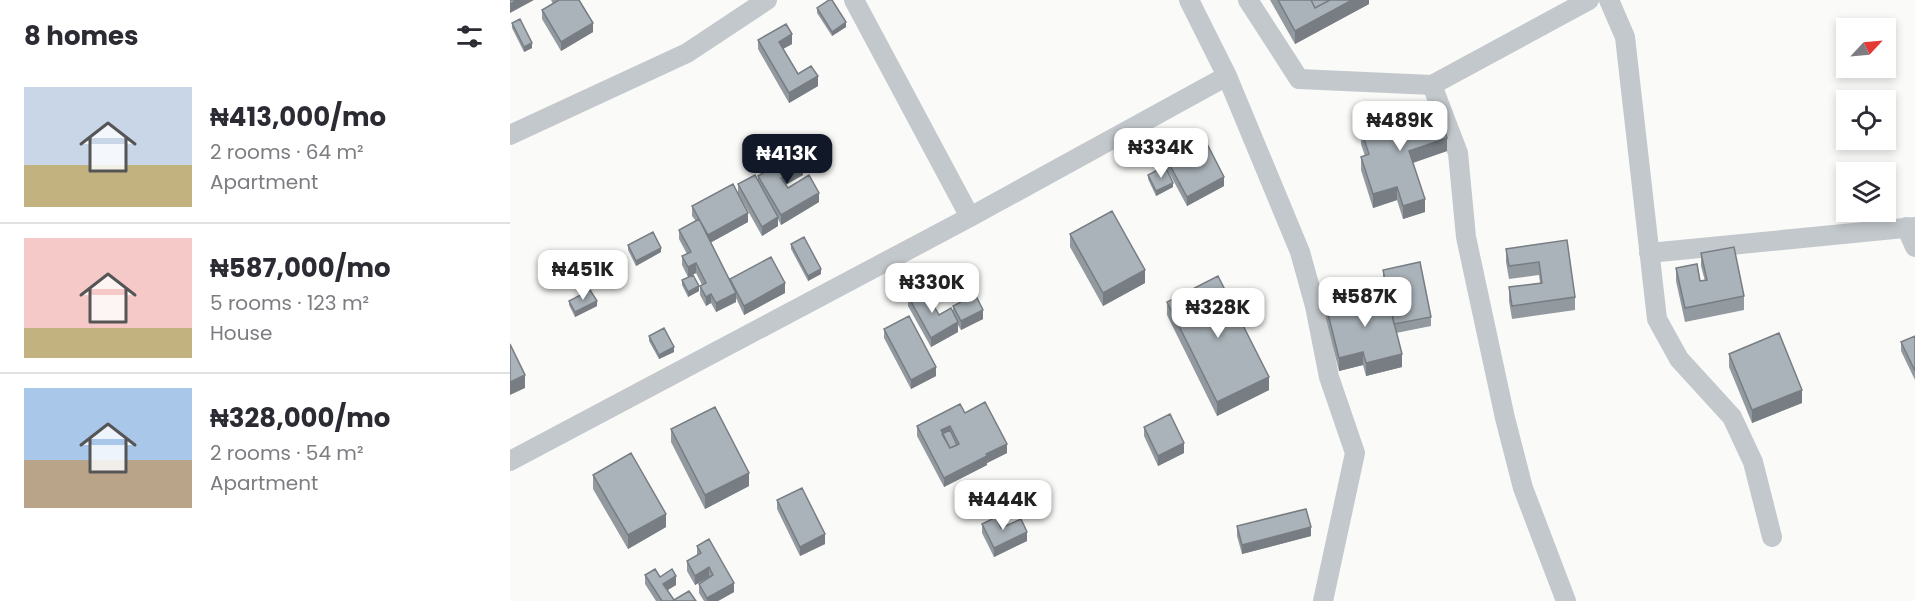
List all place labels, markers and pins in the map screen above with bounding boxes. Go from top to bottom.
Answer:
pin: ₦489K [1358,101,1442,152]
pin: ₦334K [1119,128,1203,179]
pin: ₦413K [745,134,829,185]
pin: ₦451K [541,250,625,301]
pin: ₦330K [890,263,974,314]
pin: ₦587K [1323,277,1407,328]
pin: ₦328K [1176,288,1260,339]
pin: ₦444K [961,480,1045,531]

